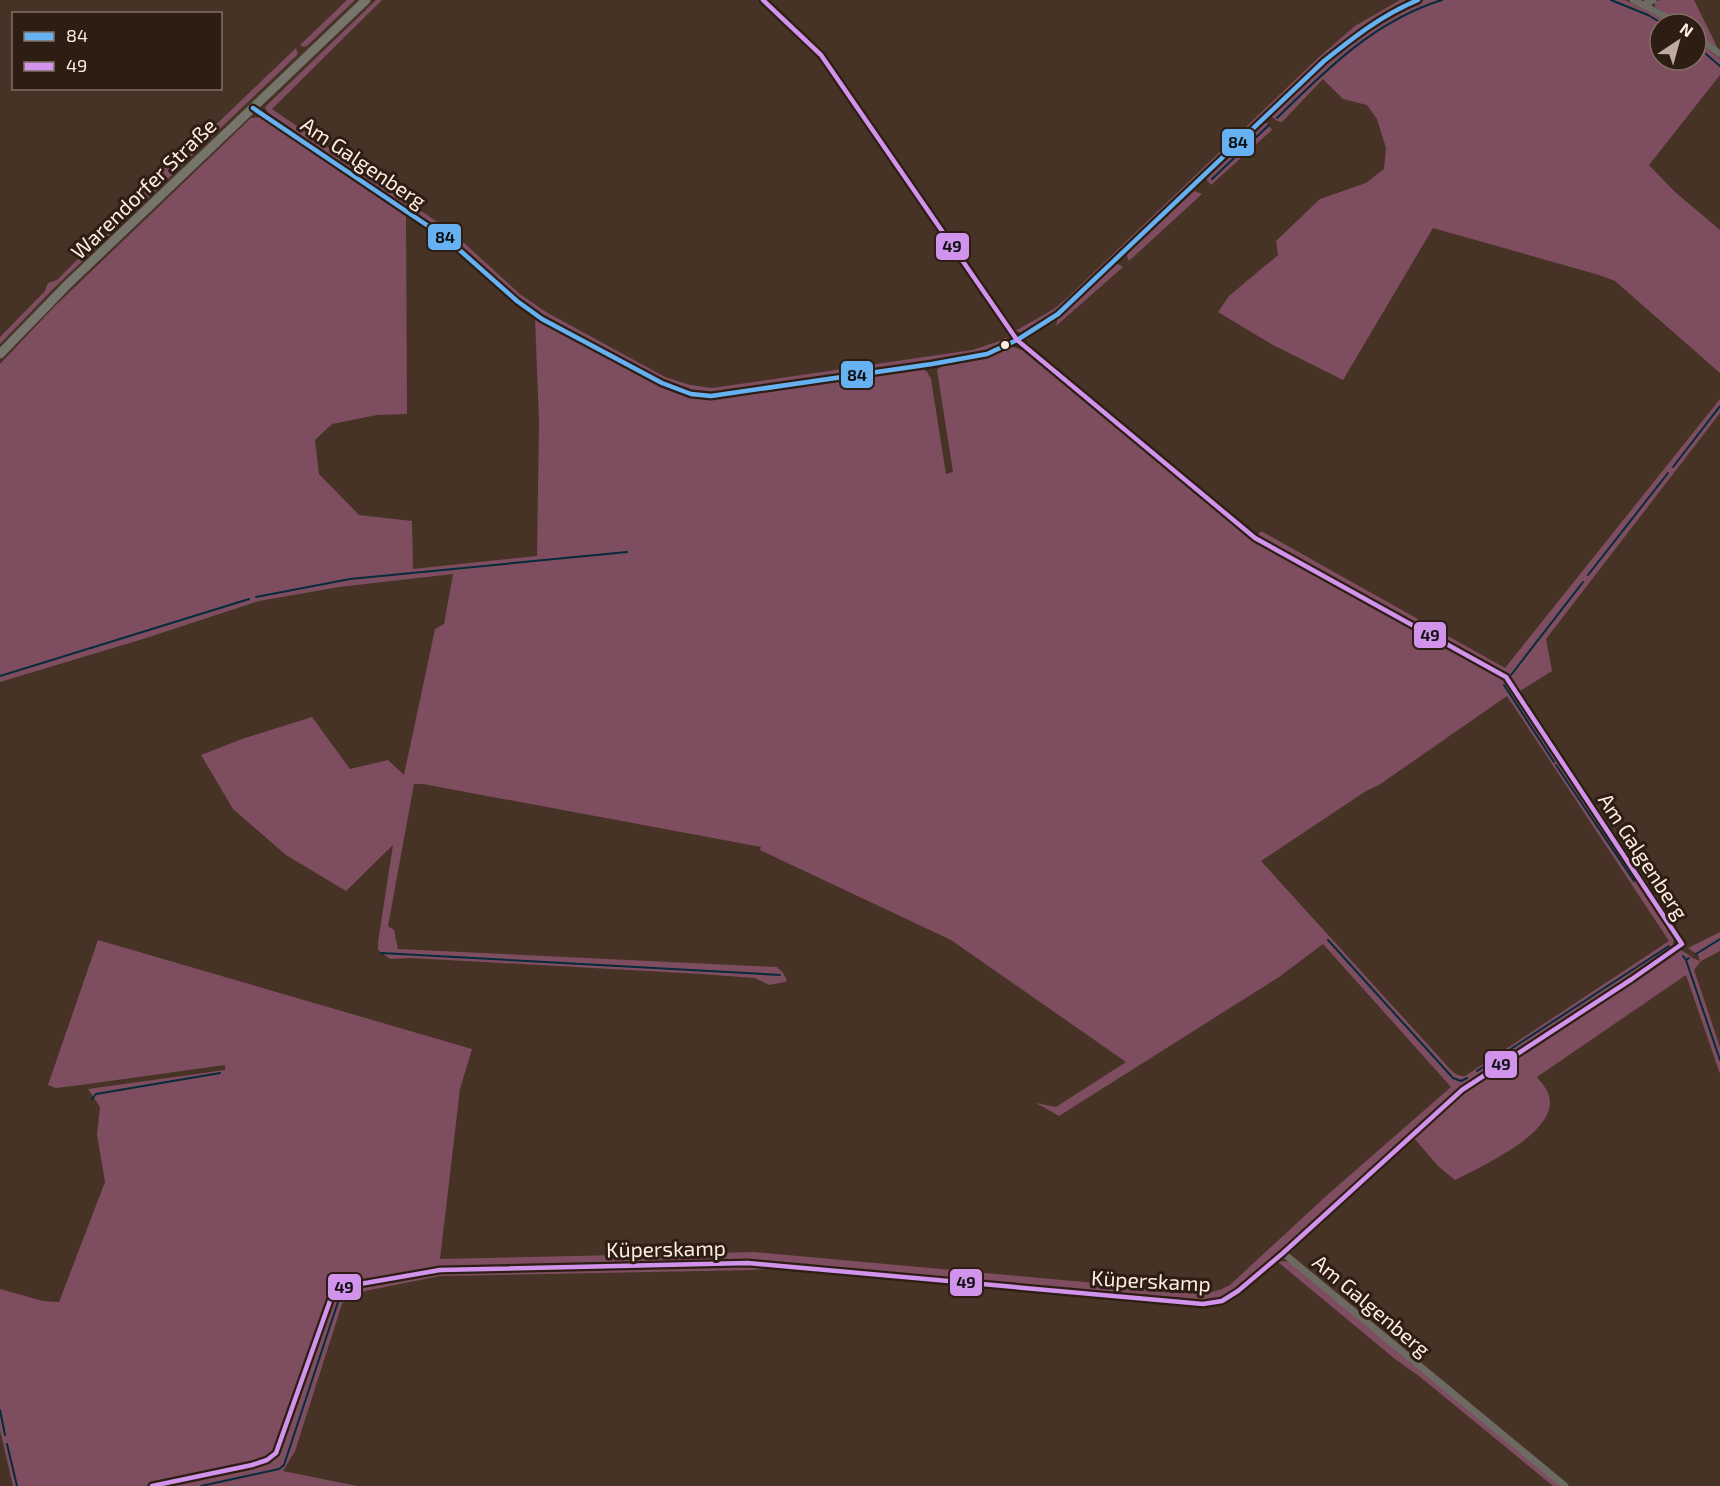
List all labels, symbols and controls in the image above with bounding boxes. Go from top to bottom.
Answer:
legend [12,12,222,90]
north arrow [1648,12,1708,72]
text: N [1677,18,1697,41]
text: 84 [66,24,88,46]
text: 49 [66,54,87,76]
street label: Am Galgenberg [297,111,432,213]
street label: Warendorfer Straße [65,112,221,264]
line badge: 84 [1221,128,1255,157]
text: 84 [1228,132,1248,151]
line badge: 84 [427,223,462,251]
text: 84 [435,227,455,246]
line badge: 49 [935,232,970,261]
text: 49 [942,236,962,255]
unlabelled marker [999,339,1011,351]
line badge: 84 [840,360,874,389]
text: 84 [847,365,867,384]
line badge: 49 [1413,621,1447,649]
text: 49 [1420,625,1440,644]
street label: Am Galgenberg [1594,788,1694,924]
line badge: 49 [1484,1050,1518,1079]
text: 49 [1491,1054,1511,1073]
street label: Küperskamp [606,1234,726,1262]
street label: Am Galgenberg [1308,1249,1436,1362]
street label: Küperskamp [1091,1264,1211,1296]
line badge: 49 [949,1268,983,1297]
text: 49 [956,1272,976,1291]
line badge: 49 [327,1273,362,1301]
text: 49 [334,1277,354,1296]

